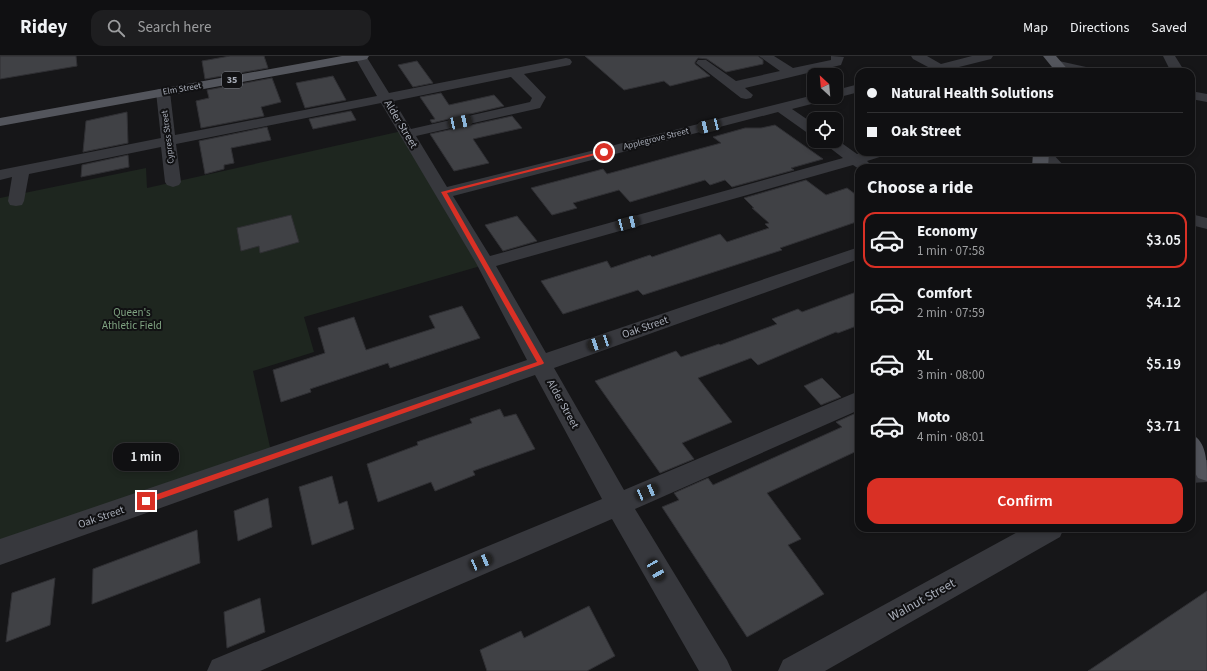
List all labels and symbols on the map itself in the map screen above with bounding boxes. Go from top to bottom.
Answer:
north arrow [807,68,843,104]
road number: 35 [222,72,242,88]
street label: Elm Street [162,79,202,99]
street label: Alder Street [381,97,421,151]
street label: Cypress Street [158,110,178,164]
car [447,114,473,130]
car [696,117,722,135]
street label: Applegrove Street [622,125,690,153]
route start [595,143,613,161]
car [615,214,641,232]
park label: Queen's Athletic Field [102,305,162,333]
street label: Oak Street [620,312,670,342]
car [586,333,612,353]
street label: Alder Street [543,377,583,431]
callout: 1 min [113,443,179,471]
car [634,482,660,502]
route end [137,492,155,510]
street label: Oak Street [76,502,126,532]
car [468,552,494,572]
car [645,557,667,583]
street label: Walnut Street [885,574,959,626]

